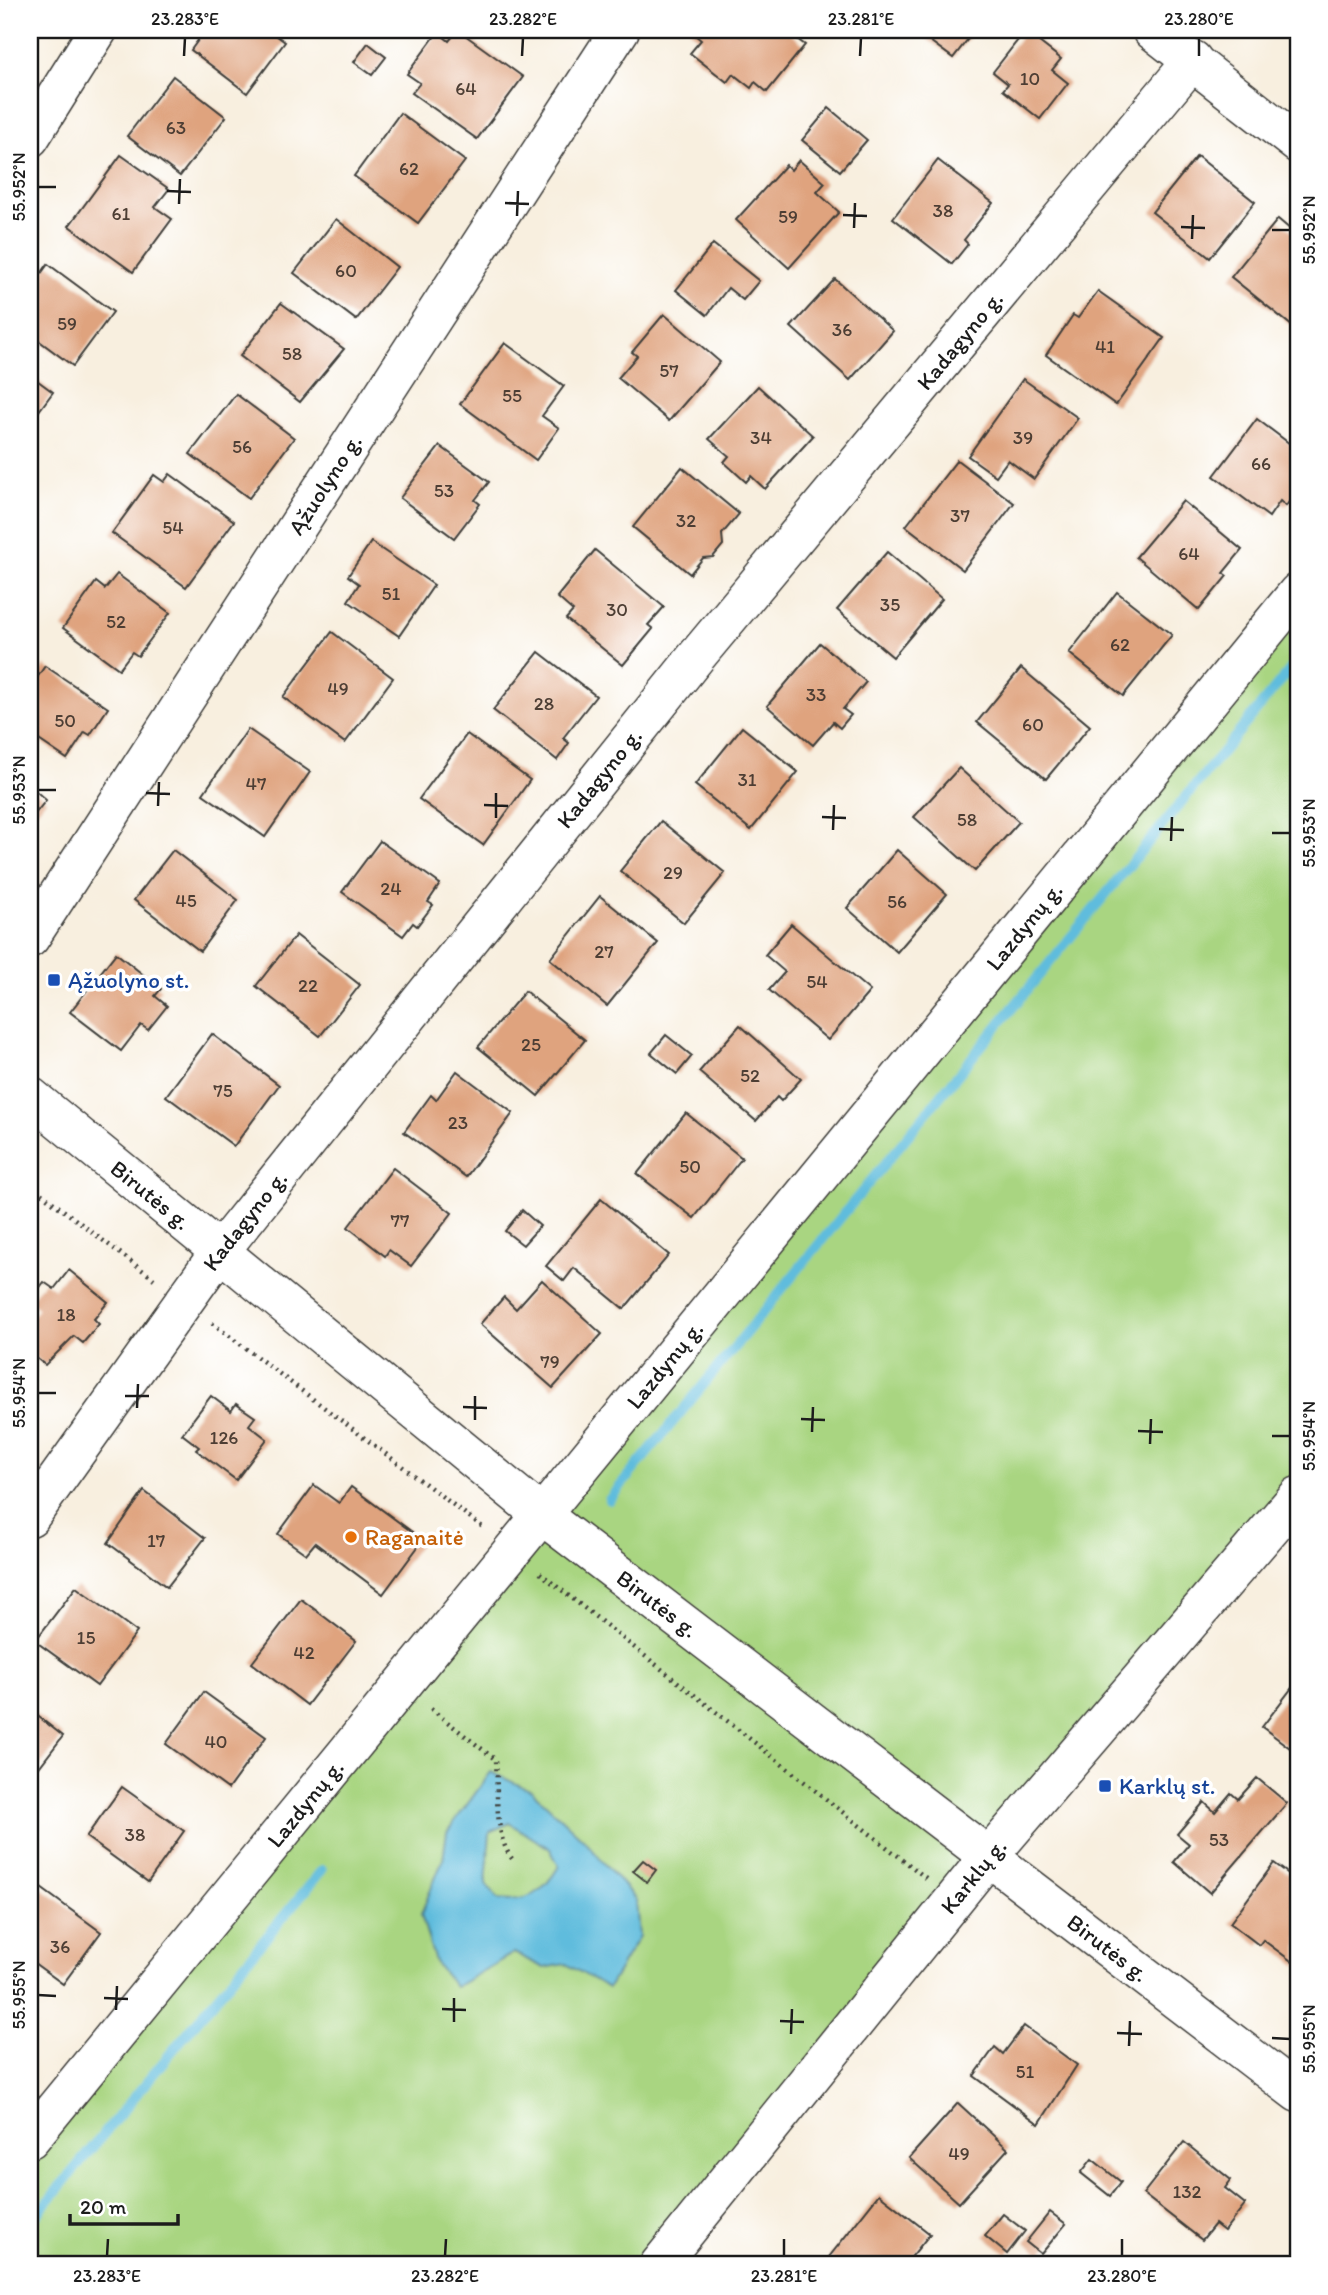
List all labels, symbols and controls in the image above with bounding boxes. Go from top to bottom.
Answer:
text: 23.283°E [151,8,219,30]
text: 23.282°E [489,8,557,30]
text: 23.281°E [828,8,894,30]
text: 23.280°E [1164,8,1234,30]
house number: 10 [1020,67,1040,90]
house number: 64 [455,77,477,100]
house number: 63 [166,116,186,139]
text: 55.952°N [8,152,30,222]
house number: 62 [399,157,419,180]
text: 55.952°N [1298,195,1320,265]
house number: 38 [933,199,953,222]
house number: 61 [112,202,131,225]
house number: 59 [778,205,798,228]
house number: 60 [335,259,357,282]
street label: Kadagyno g. [910,285,1009,396]
house number: 59 [57,312,77,335]
house number: 36 [832,318,852,341]
house number: 41 [1095,335,1115,358]
house number: 58 [282,342,302,365]
house number: 57 [659,359,679,382]
house number: 55 [502,384,522,407]
house number: 34 [750,426,772,449]
house number: 39 [1013,426,1033,449]
street label: Ąžuolyno g. [282,429,368,540]
house number: 56 [232,435,252,458]
house number: 66 [1251,452,1271,475]
house number: 53 [434,479,454,502]
house number: 37 [950,504,970,527]
house number: 32 [676,509,696,532]
house number: 54 [162,516,184,539]
house number: 64 [1178,542,1200,565]
house number: 51 [382,582,401,605]
house number: 35 [880,593,900,616]
house number: 30 [606,598,628,621]
house number: 52 [106,610,126,633]
house number: 62 [1110,633,1130,656]
house number: 49 [327,677,349,700]
house number: 33 [806,683,826,706]
house number: 28 [534,692,554,715]
house number: 50 [54,709,76,732]
house number: 60 [1022,713,1044,736]
street label: Kadagyno g. [550,722,648,834]
text: 55.953°N [8,755,30,825]
house number: 31 [737,768,757,791]
house number: 47 [246,772,266,795]
text: 55.953°N [1298,798,1320,868]
house number: 58 [957,808,977,831]
house number: 29 [663,861,683,884]
house number: 24 [380,877,402,900]
street label: Lazdynų g. [980,877,1068,976]
house number: 45 [175,889,197,912]
house number: 56 [887,890,907,913]
house number: 27 [594,940,614,963]
place label: Ąžuolyno st. [68,966,190,994]
house number: 54 [806,970,828,993]
marker: Ąžuolyno st. [46,972,62,988]
house number: 22 [298,974,318,997]
house number: 25 [521,1033,541,1056]
house number: 52 [740,1064,760,1087]
house number: 75 [213,1079,233,1102]
house number: 23 [448,1111,468,1134]
street label: Birutės g. [105,1154,196,1236]
house number: 50 [679,1155,701,1178]
street label: Kadagyno g. [196,1165,293,1276]
house number: 77 [391,1209,409,1232]
house number: 18 [56,1303,76,1326]
street label: Lazdynų g. [620,1315,709,1415]
house number: 79 [540,1350,560,1373]
text: 55.954°N [8,1358,30,1428]
text: 55.954°N [1298,1401,1320,1471]
house number: 126 [210,1426,238,1449]
place label: Raganaitė [365,1523,464,1551]
house number: 17 [147,1529,165,1552]
marker: Raganaitė [343,1529,359,1545]
street label: Birutės g. [611,1563,704,1643]
house number: 15 [77,1626,95,1649]
house number: 42 [293,1641,315,1664]
house number: 40 [204,1730,228,1753]
street label: Lazdynų g. [261,1754,349,1853]
place label: Karklų st. [1119,1772,1215,1800]
marker: Karklų st. [1097,1778,1113,1794]
house number: 38 [125,1823,145,1846]
house number: 53 [1209,1828,1229,1851]
street label: Karklų g. [934,1832,1012,1920]
street label: Birutės g. [1062,1908,1154,1988]
house number: 36 [50,1935,70,1958]
text: 55.955°N [8,1960,30,2030]
text: 55.955°N [1298,2004,1320,2074]
house number: 51 [1016,2060,1035,2083]
house number: 49 [948,2142,970,2165]
house number: 132 [1172,2180,1202,2203]
scale bar [70,2183,178,2227]
text: 20 m [80,2194,127,2219]
text: 23.283°E [73,2265,141,2287]
text: 23.282°E [411,2265,479,2287]
text: 23.281°E [751,2265,817,2287]
text: 23.280°E [1087,2265,1157,2287]

